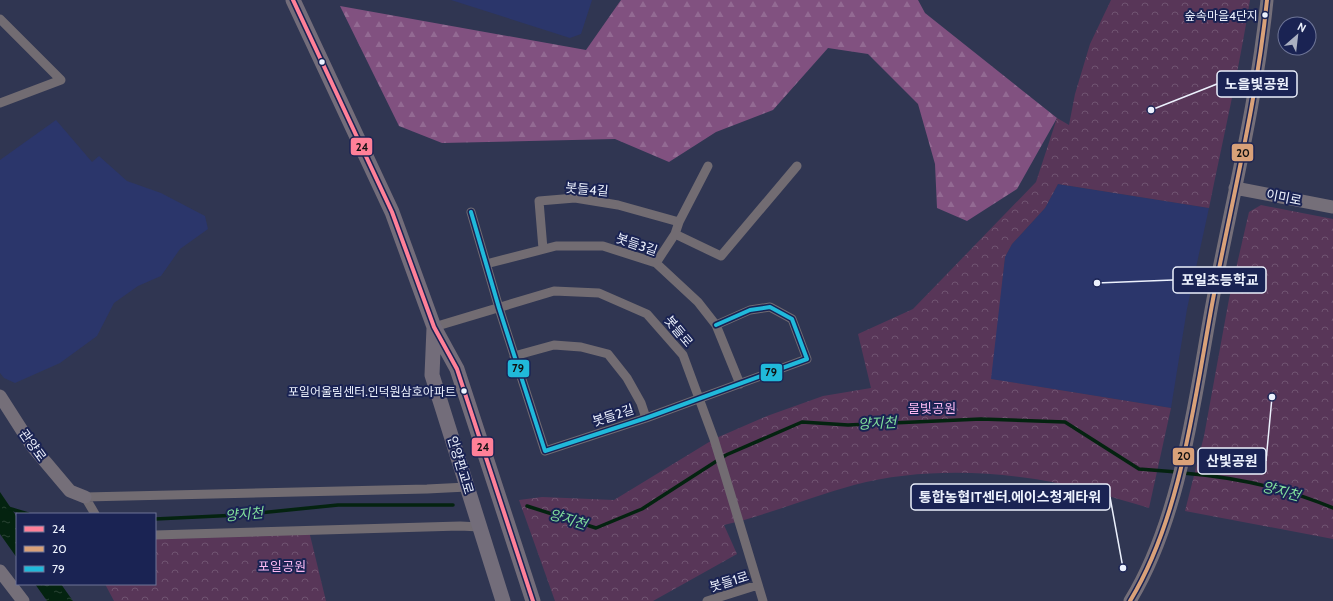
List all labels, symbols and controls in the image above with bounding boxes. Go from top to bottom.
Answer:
place label: 숲속마을4단지 [1185,8,1258,23]
marker: 숲속마을4단지 [1260,10,1270,20]
north arrow [1277,16,1317,56]
text: N [1295,19,1308,35]
unlabelled marker [317,57,327,67]
callout: 노을빛공원 [1217,71,1297,97]
text: 노을빛공원 [1225,75,1289,93]
line badge: 24 [350,137,373,156]
text: 24 [356,140,368,154]
line badge: 20 [1231,143,1254,162]
text: 20 [1236,146,1250,160]
street label: 봇들4길 [565,179,609,199]
street label: 이미로 [1265,186,1303,208]
street label: 봇들3길 [614,229,660,259]
callout: 포일초등학교 [1173,267,1266,293]
text: 포일초등학교 [1181,271,1259,289]
street label: 봇들로 [661,312,697,350]
line badge: 79 [507,359,530,378]
text: 79 [512,361,524,375]
line badge: 79 [760,363,783,382]
text: 79 [765,365,777,379]
place label: 포일어울림센터.인덕원삼호아파트 [288,384,456,399]
marker: 포일어울림센터.인덕원삼호아파트 [459,386,469,396]
park label: 물빛공원 [908,400,956,416]
street label: 봇들2길 [590,401,636,429]
water label: 양지천 [857,413,898,433]
street label: 관양로 [16,426,50,464]
street label: 안양판교로 [445,434,477,496]
line badge: 24 [471,437,494,457]
text: 24 [477,440,489,454]
line badge: 20 [1172,447,1195,466]
callout: 산빛공원 [1198,448,1266,474]
text: 20 [1177,449,1191,463]
text: 산빛공원 [1206,452,1258,470]
water label: 양지천 [1260,477,1303,505]
callout: 통합농협IT센터.에이스청계타워 [911,484,1110,510]
text: 통합농협IT센터.에이스청계타워 [919,488,1101,506]
water label: 양지천 [224,503,265,525]
water label: 양지천 [547,505,590,534]
legend [16,513,156,585]
text: 24 [52,521,65,536]
text: 20 [52,541,67,556]
park label: 포일공원 [258,558,306,574]
text: 79 [52,561,65,576]
street label: 봇들1로 [707,567,751,595]

